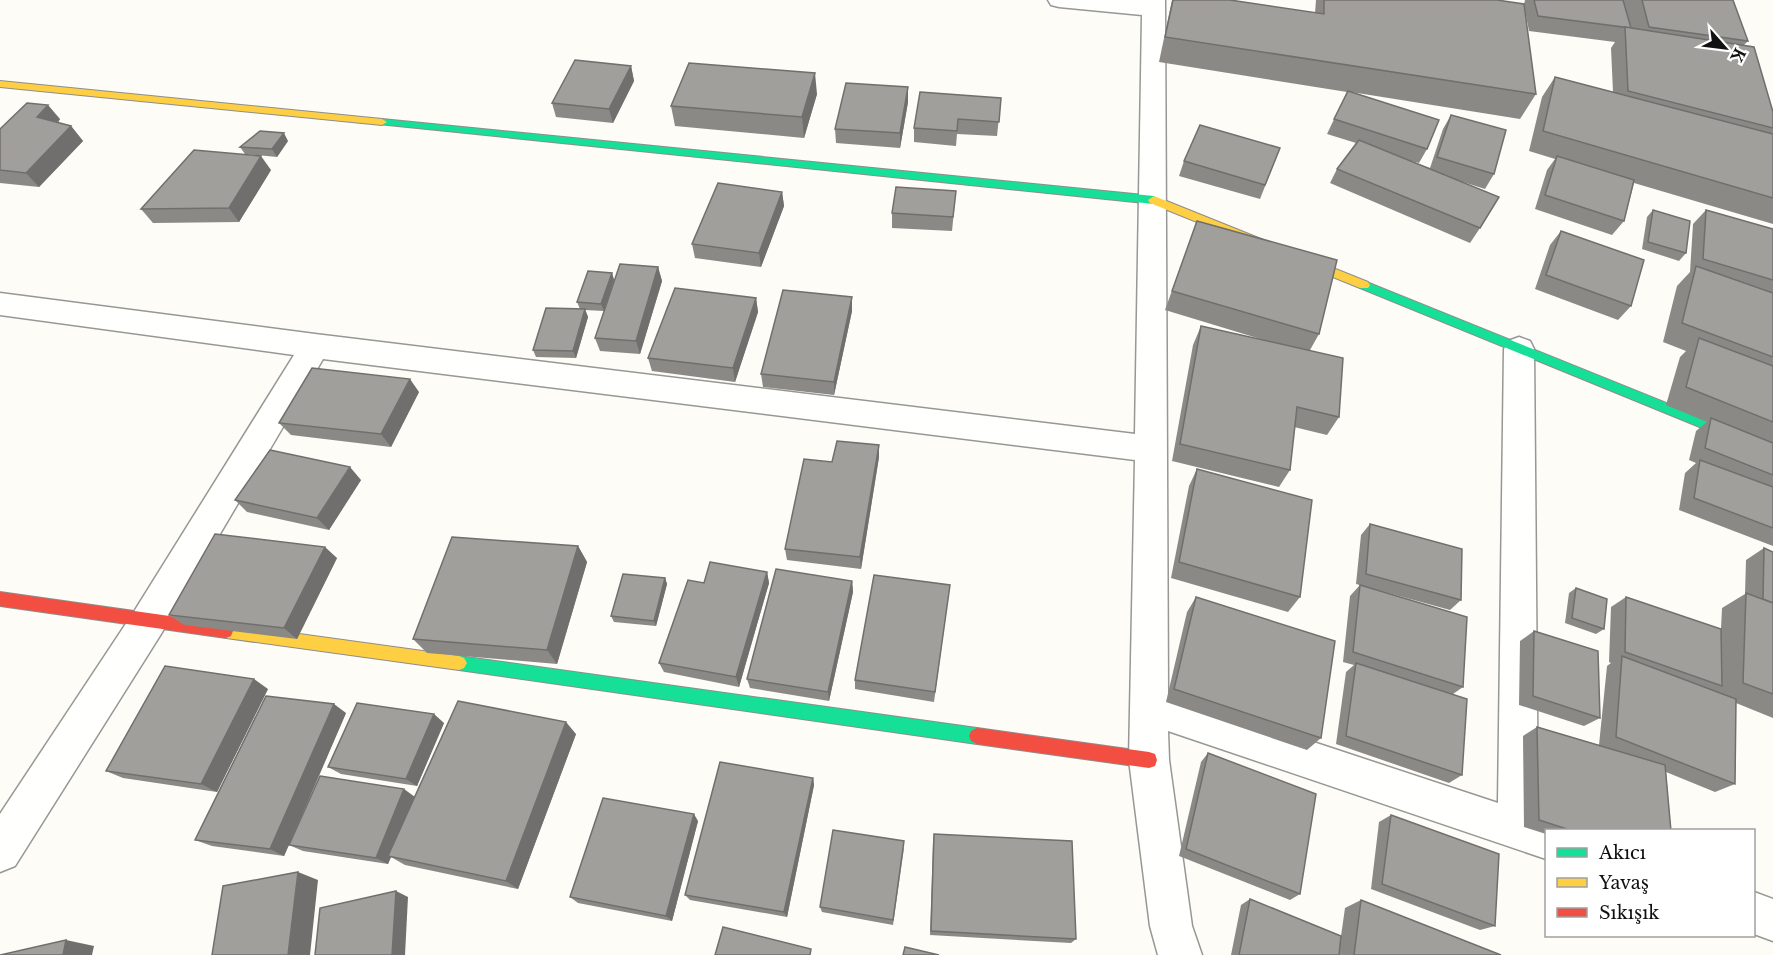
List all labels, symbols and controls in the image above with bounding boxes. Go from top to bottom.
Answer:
north arrow [1695,18,1755,78]
text: K [1726,45,1750,66]
legend [1545,829,1755,937]
text: Akıcı [1598,842,1646,864]
text: Yavaş [1598,872,1649,894]
text: Sıkışık [1599,902,1659,924]

